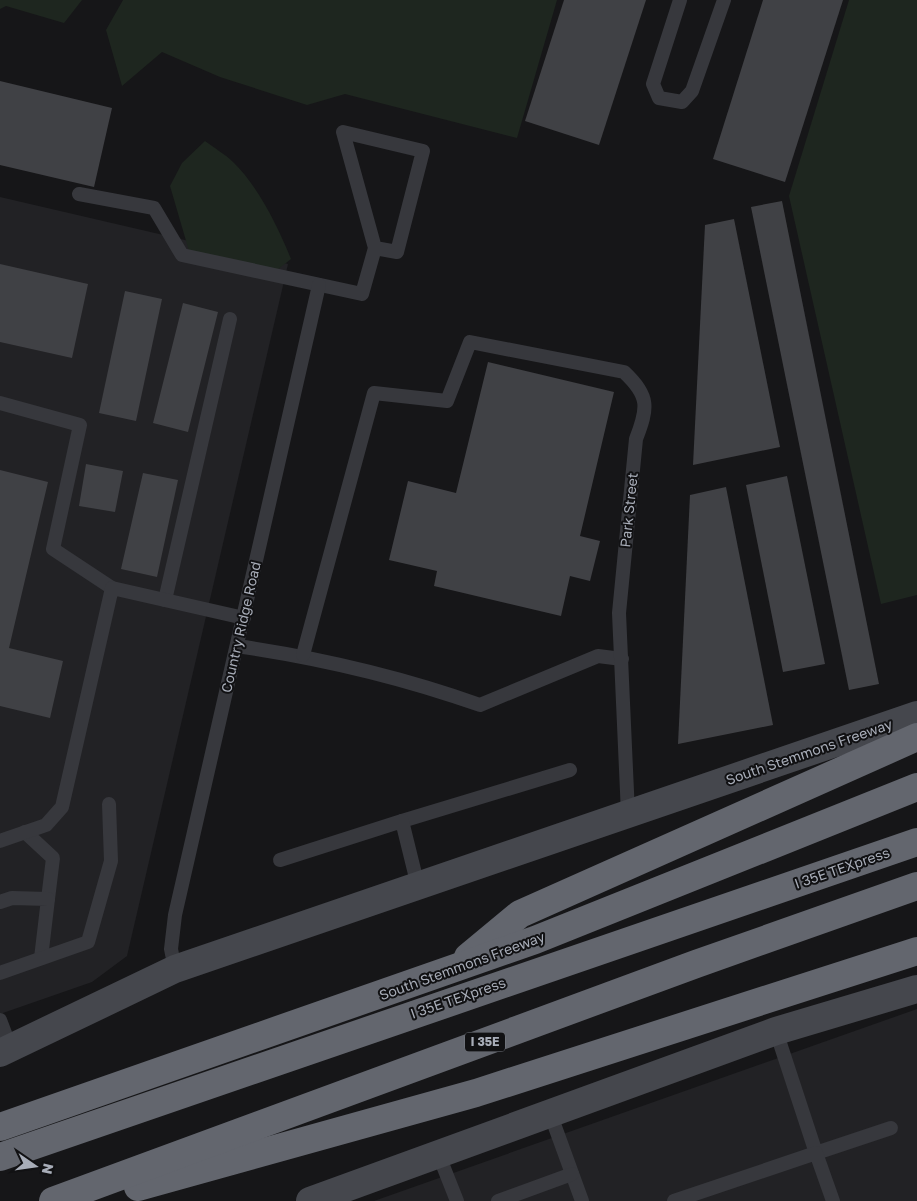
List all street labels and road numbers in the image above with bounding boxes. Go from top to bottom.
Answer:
street label: Park Street [616,472,641,548]
street label: Country Ridge Road [217,560,264,694]
street label: South Stemmons Freeway [723,715,894,788]
street label: I 35E TEXpress [792,843,892,892]
street label: South Stemmons Freeway [377,928,547,1003]
street label: I 35E TEXpress [408,973,508,1022]
road number: I 35E [465,1032,505,1052]

